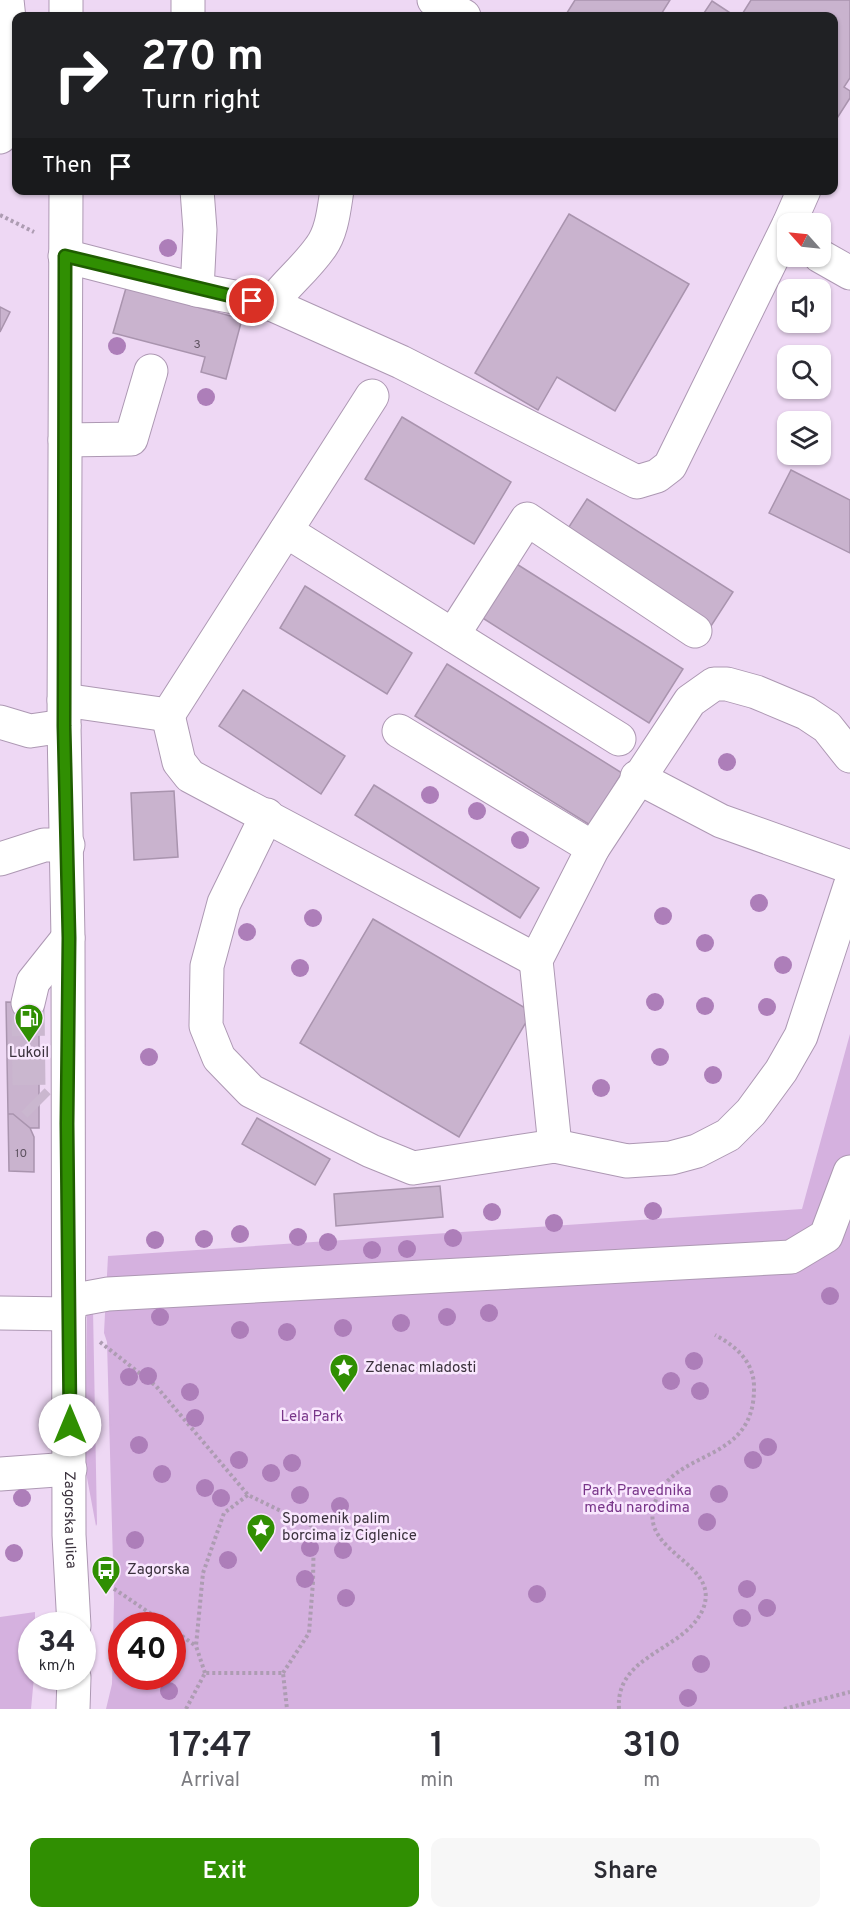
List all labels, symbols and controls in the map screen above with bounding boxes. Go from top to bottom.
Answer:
text: 270 m [141,32,264,85]
icon: right [42,36,120,114]
text: Turn right [141,84,260,118]
icon: arrive [104,150,137,183]
text: Then [42,153,92,180]
north arrow [777,213,831,267]
map controls [777,213,831,465]
pin [226,275,277,326]
button: sound [777,279,831,333]
icon: arrive [235,284,268,317]
house number: 3 [193,337,201,353]
button: search [777,345,831,399]
button: layers [777,411,831,465]
fuel station icon: Lukoil [13,1002,45,1044]
place label: Lukoil [9,1044,49,1063]
house number: 10 [15,1146,27,1162]
place icon: Zdenac mladosti [328,1352,360,1394]
place label: Zdenac mladosti [365,1359,476,1378]
position arrow [38,1393,102,1457]
park label: Lela Park [281,1408,343,1427]
street label: Zagorska ulica [59,1471,80,1569]
park label: Park Pravednika među narodima [582,1482,692,1518]
place label: Spomenik palim borcima iz Ciglenice [282,1510,417,1546]
place icon: Spomenik palim borcima iz Ciglenice [245,1512,277,1554]
bus stop icon: Zagorska [90,1554,122,1596]
place label: Zagorska [127,1561,190,1580]
speed limit sign: 40 [108,1612,186,1690]
text: 34 [38,1625,76,1662]
text: km/h [39,1657,75,1676]
text: 17:47 [169,1724,252,1770]
text: 1 [430,1724,444,1770]
text: 310 [622,1724,681,1770]
text: Arrival [180,1768,240,1794]
text: min [420,1768,454,1794]
text: m [643,1768,660,1794]
button: Exit [30,1838,419,1907]
button: Share [431,1838,820,1907]

